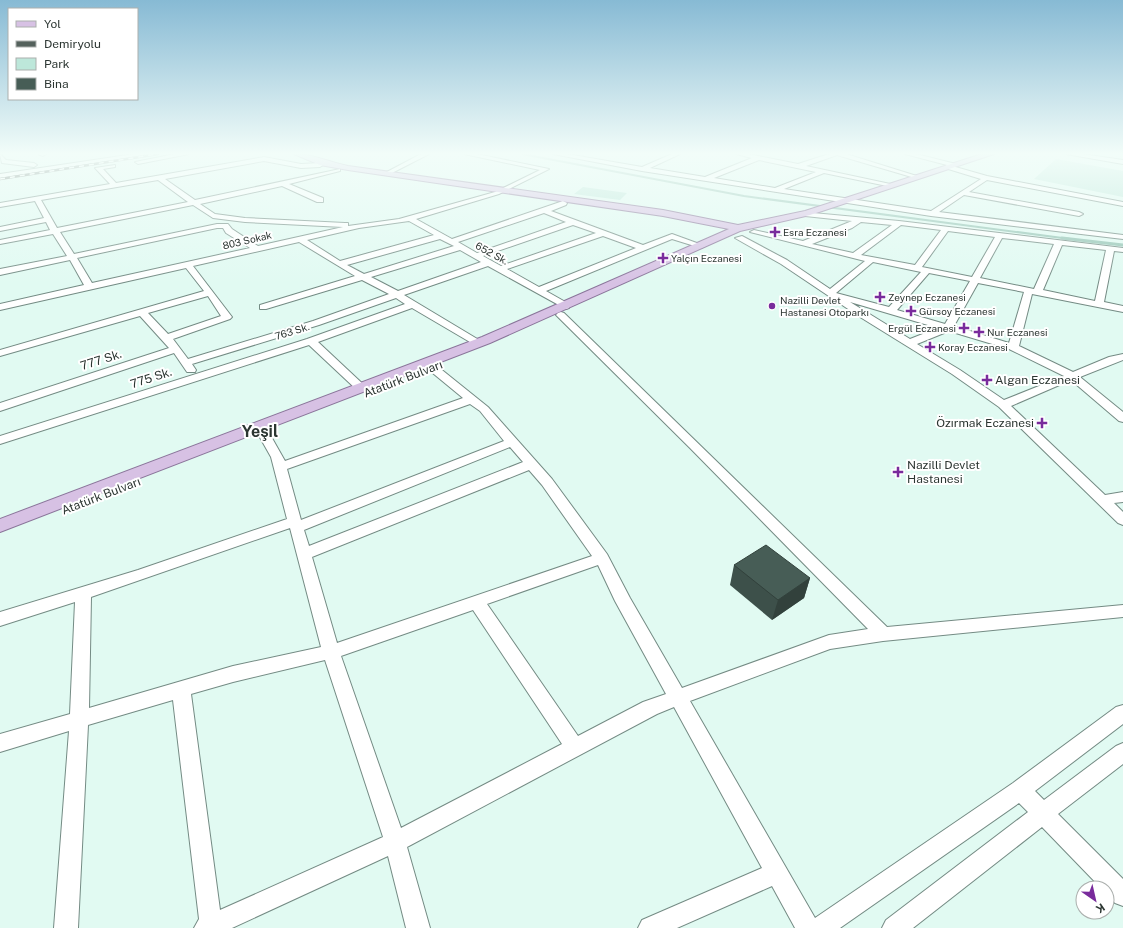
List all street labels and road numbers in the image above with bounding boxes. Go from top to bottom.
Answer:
street label: 803 Sokak [221,228,273,251]
street label: 652 Sk. [474,239,510,267]
street label: 763 Sk. [273,320,311,342]
street label: 777 Sk. [79,347,123,373]
street label: Atatürk Bulvarı [362,358,444,400]
street label: 775 Sk. [129,365,173,391]
street label: Atatürk Bulvarı [60,475,142,517]

